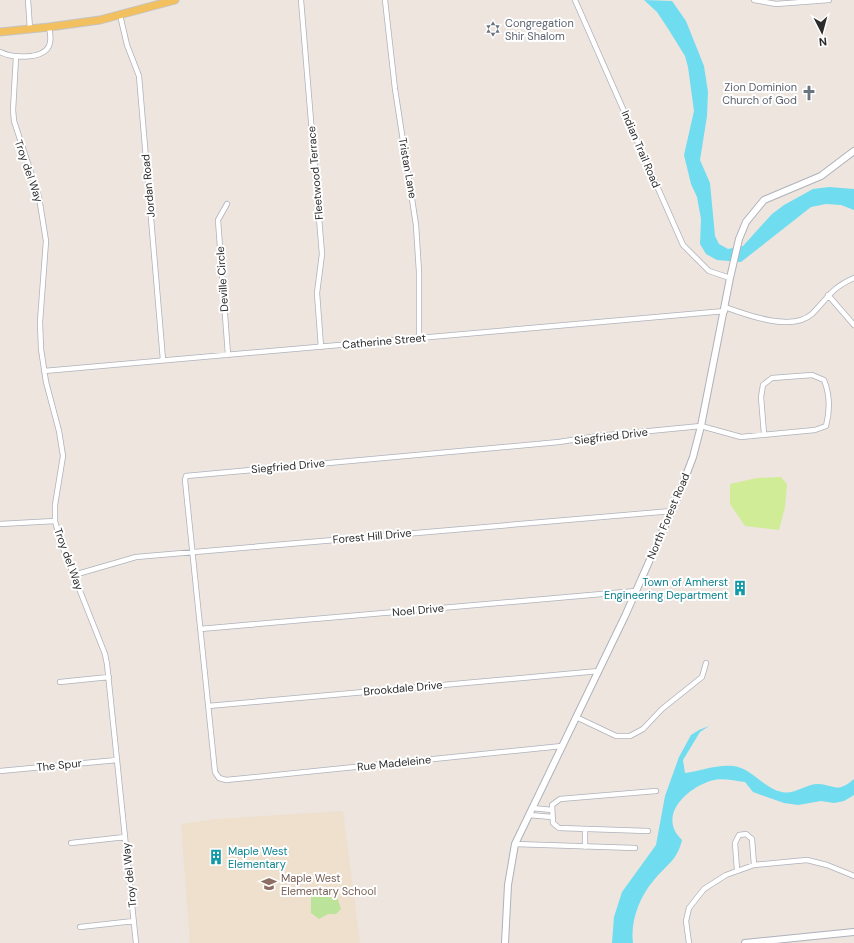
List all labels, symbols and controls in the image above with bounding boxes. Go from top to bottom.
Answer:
north arrow [802,12,842,52]
place label: Congregation Shir Shalom [505,16,574,43]
synagogue icon: Congregation Shir Shalom [484,20,502,38]
text: N [818,35,828,49]
place label: Zion Dominion Church of God [722,80,797,107]
church icon: Zion Dominion Church of God [800,84,818,102]
street label: Indian Trail Road [618,108,664,190]
street label: Fleetwood Terrace [304,126,326,220]
street label: Tristan Lane [396,137,420,199]
street label: Troy del Way [12,138,46,204]
street label: Jordan Road [138,154,158,218]
street label: Deville Circle [213,246,231,312]
street label: Catherine Street [342,330,426,352]
street label: Siegfried Drive [573,425,649,447]
street label: Siegfried Drive [251,456,325,476]
street label: North Forest Road [644,471,692,561]
street label: Troy del Way [51,526,87,592]
street label: Forest Hill Drive [332,526,412,546]
place label: Town of Amherst Engineering Department [604,575,728,602]
building icon: Town of Amherst Engineering Department [731,579,749,597]
street label: Noel Drive [392,601,444,619]
street label: Brookdale Drive [363,678,443,698]
street label: Rue Madeleine [356,752,432,774]
street label: The Spur [36,756,82,774]
street label: Troy del Way [119,842,139,908]
place label: Maple West Elementary [228,844,288,871]
building icon: Maple West Elementary [207,848,225,866]
place label: Maple West Elementary School [281,871,376,898]
school or university icon: Maple West Elementary School [260,875,278,893]

